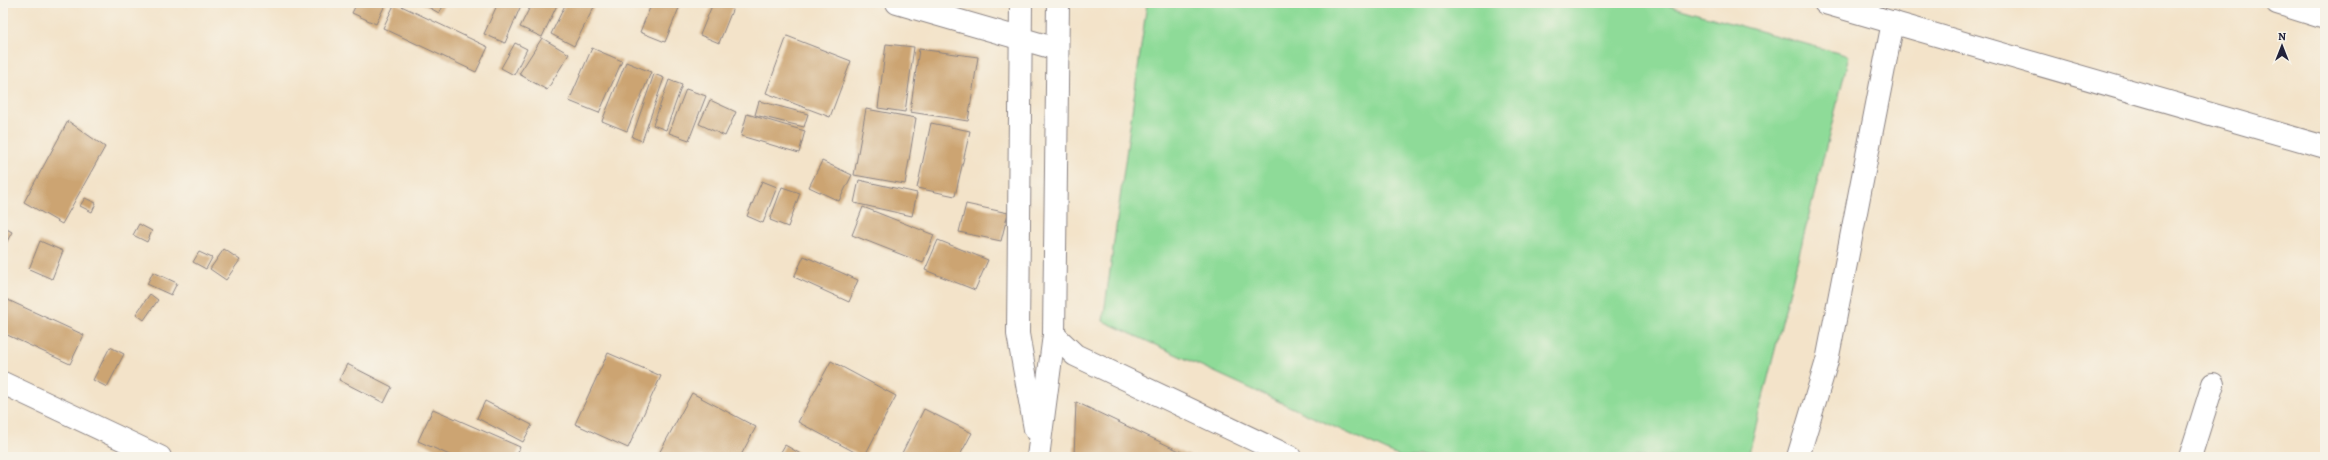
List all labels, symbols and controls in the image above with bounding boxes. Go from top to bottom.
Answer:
north arrow [2262,26,2302,66]
text: N [2278,29,2286,44]

